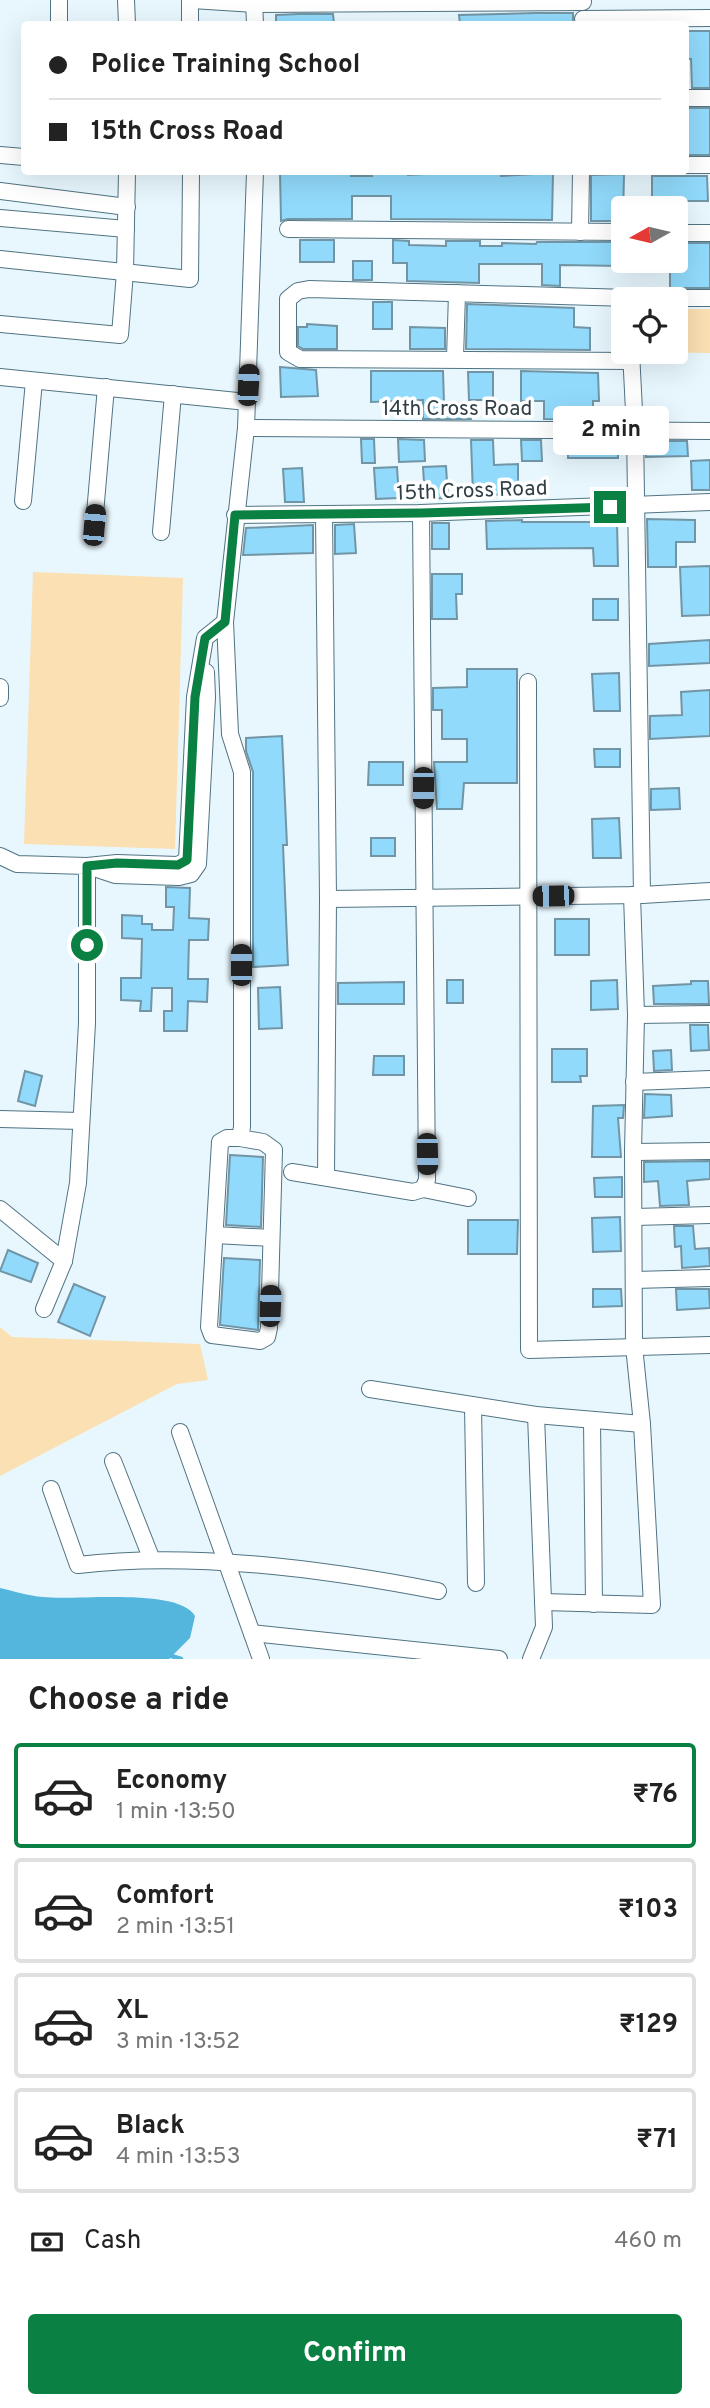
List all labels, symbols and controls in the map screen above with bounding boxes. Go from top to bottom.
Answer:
text: Police Training School [91,49,360,82]
text: 15th Cross Road [91,116,284,149]
north arrow [611,196,688,273]
map controls [611,196,688,364]
button: locate [611,287,688,364]
car [237,363,260,407]
street label: 14th Cross Road [382,396,532,423]
callout: 2 min [552,406,668,454]
text: 2 min [581,416,641,445]
street label: 15th Cross Road [396,475,548,508]
route end [594,491,626,523]
car [82,503,107,547]
car [413,767,434,809]
car [532,885,575,907]
route start [71,929,103,961]
car [231,944,252,986]
car [417,1133,438,1175]
car [259,1285,282,1327]
text: Choose a ride [28,1681,229,1721]
icon: car [32,1764,95,1827]
text: Economy [116,1765,227,1798]
text: ₹76 [632,1779,678,1812]
text: 1 min · 13:50 [116,1798,236,1827]
icon: car [32,1879,95,1942]
text: Comfort [116,1880,214,1913]
text: ₹103 [618,1894,678,1927]
text: 2 min · 13:51 [116,1913,235,1942]
icon: car [32,1994,95,2057]
text: XL [116,1995,148,2028]
text: ₹129 [619,2009,678,2042]
text: 3 min · 13:52 [116,2028,240,2057]
icon: car [32,2109,95,2172]
text: Black [116,2110,185,2143]
text: ₹71 [636,2124,678,2157]
text: 4 min · 13:53 [116,2143,241,2172]
icon: cash [28,2223,66,2261]
text: Cash [84,2225,141,2258]
text: 460 m [614,2227,682,2256]
button: Confirm [28,2314,682,2394]

